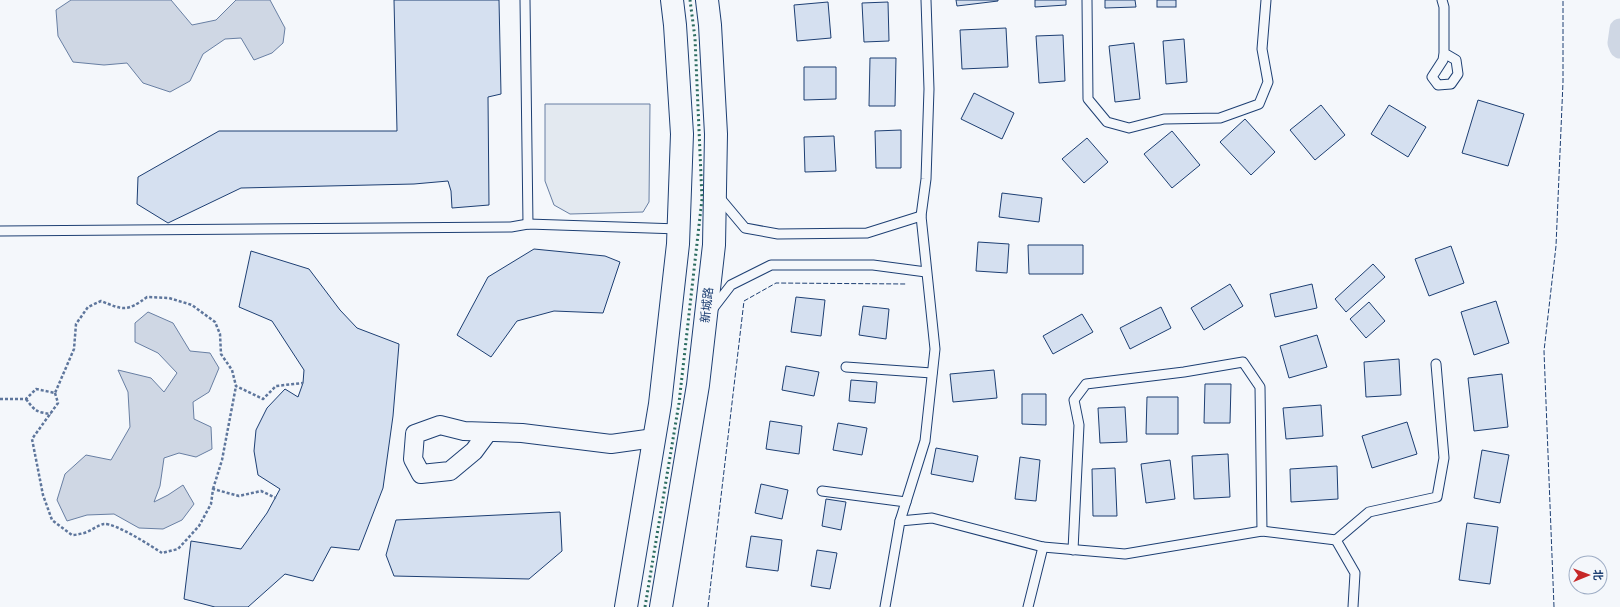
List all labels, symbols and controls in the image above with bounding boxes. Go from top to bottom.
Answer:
street label: 新城路 [698,286,716,324]
north arrow [1568,555,1608,595]
text: 北 [1592,569,1604,580]

